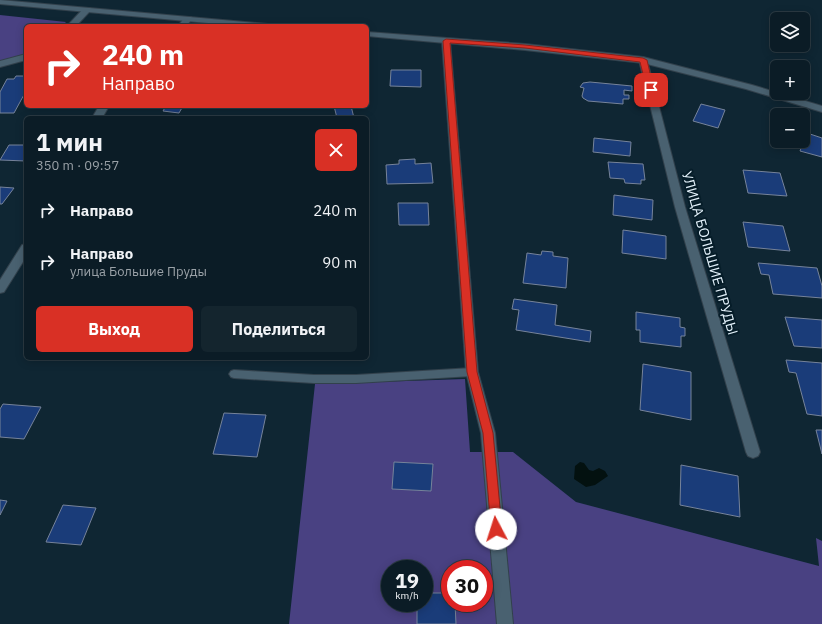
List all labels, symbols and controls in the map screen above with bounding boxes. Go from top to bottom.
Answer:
map controls [770,12,810,148]
button: layers [770,12,810,52]
text: 240 m [102,36,184,73]
icon: right [36,40,88,92]
button: + [770,60,810,100]
text: Направо [102,72,175,95]
pin [634,73,668,107]
icon: arrive [640,79,662,101]
button: − [770,108,810,148]
text: 1 мин [36,126,103,158]
button: close [315,129,357,171]
text: 350 m · 09:57 [36,157,119,174]
street label: УЛИЦА БОЛЬШИЕ ПРУДЫ [678,169,742,337]
icon: right [36,199,58,221]
text: Направо [70,201,133,220]
text: 240 m [313,201,357,220]
text: Направо [70,244,133,263]
icon: right [36,251,58,273]
text: 90 m [322,253,357,272]
text: улица Большие Пруды [70,263,207,280]
button: Выход [36,306,193,352]
button: Поделиться [201,306,357,352]
position arrow [475,508,517,550]
speed limit sign: 30 [441,560,493,612]
text: 19 [395,567,419,594]
text: km/h [395,589,419,602]

